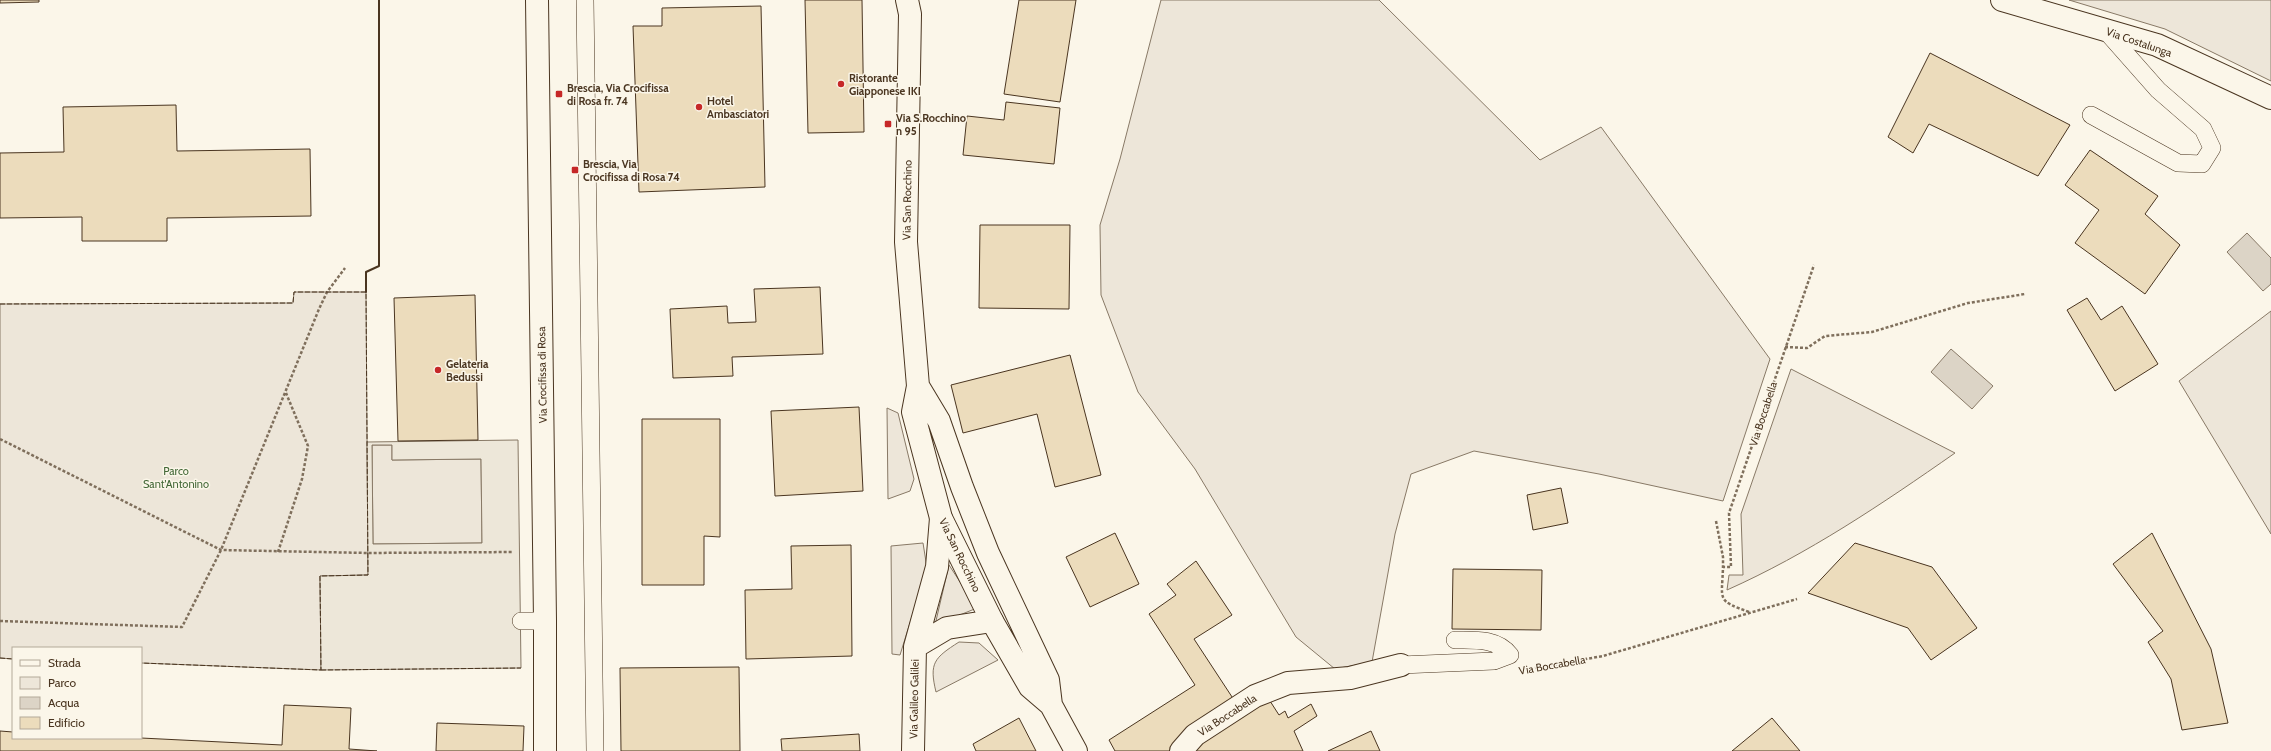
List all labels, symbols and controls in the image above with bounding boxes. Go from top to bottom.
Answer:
street label: Via Costalunga [2104,24,2174,60]
place label: Ristorante Giapponese IKI [849,71,921,98]
marker: Ristorante Giapponese IKI [836,79,846,89]
place label: Brescia, Via Crocifissa di Rosa fr. 74 [567,81,669,108]
marker: Brescia, Via Crocifissa di Rosa fr. 74 [554,89,564,99]
place label: Hotel Ambasciatori [707,94,769,121]
marker: Hotel Ambasciatori [694,102,704,112]
place label: Via S.Rocchino n 95 [896,111,966,138]
marker: Via S.Rocchino n 95 [883,119,893,129]
place label: Brescia, Via Crocifissa di Rosa 74 [583,157,680,184]
street label: Via San Rocchino [899,160,915,240]
marker: Brescia, Via Crocifissa di Rosa 74 [570,165,580,175]
street label: Via Crocifissa di Rosa [534,326,550,423]
place label: Gelateria Bedussi [446,357,489,384]
marker: Gelateria Bedussi [433,365,443,375]
street label: Via Boccabella [1746,379,1780,448]
park label: Parco Sant'Antonino [143,464,209,491]
street label: Via San Rocchino [936,516,984,594]
legend [12,647,142,739]
street label: Via Boccabella [1518,652,1587,678]
text: Strada [48,655,81,670]
street label: Via Galileo Galilei [906,659,922,739]
text: Parco [48,675,76,690]
street label: Via Boccabella [1195,690,1260,739]
text: Acqua [48,695,80,710]
text: Edificio [48,715,85,730]

